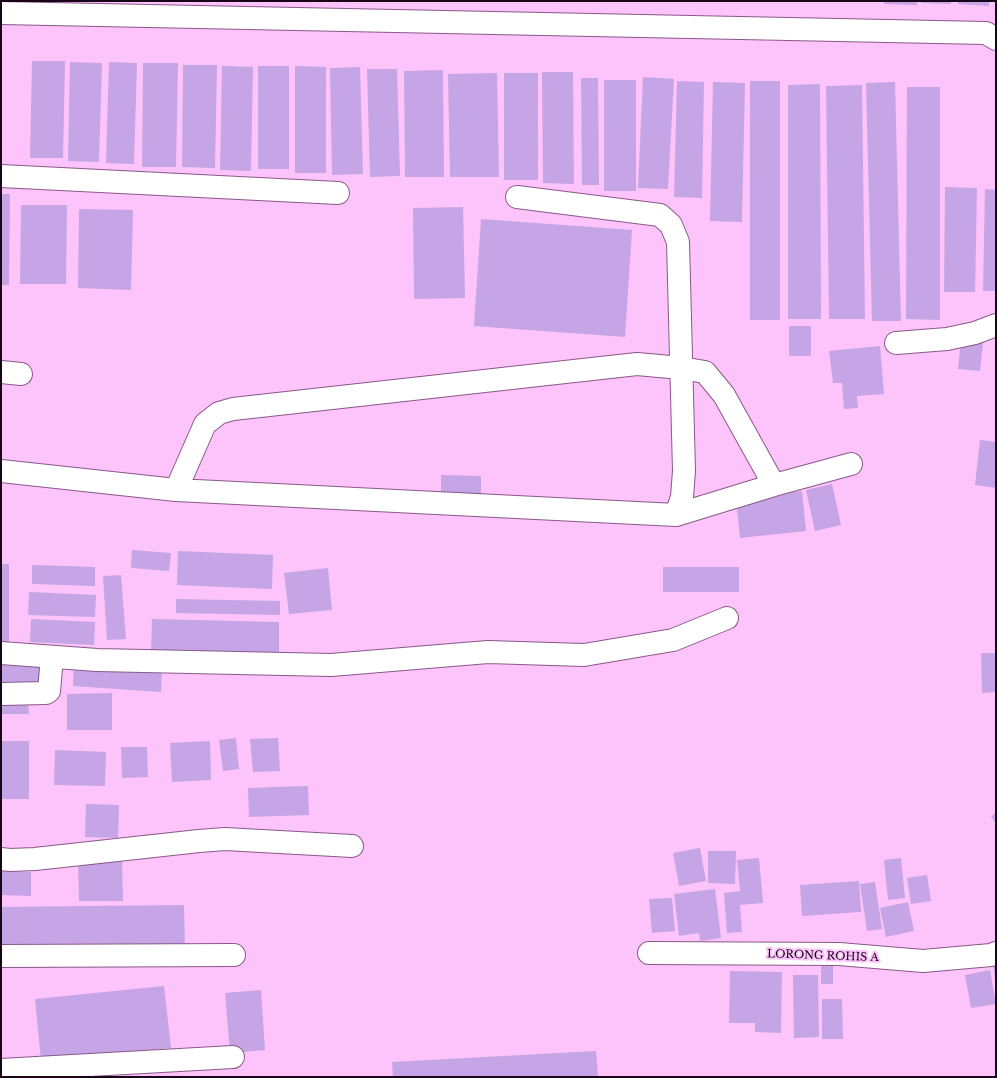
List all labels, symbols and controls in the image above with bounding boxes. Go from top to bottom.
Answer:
street label: LORONG ROHIS A [767,947,879,965]

